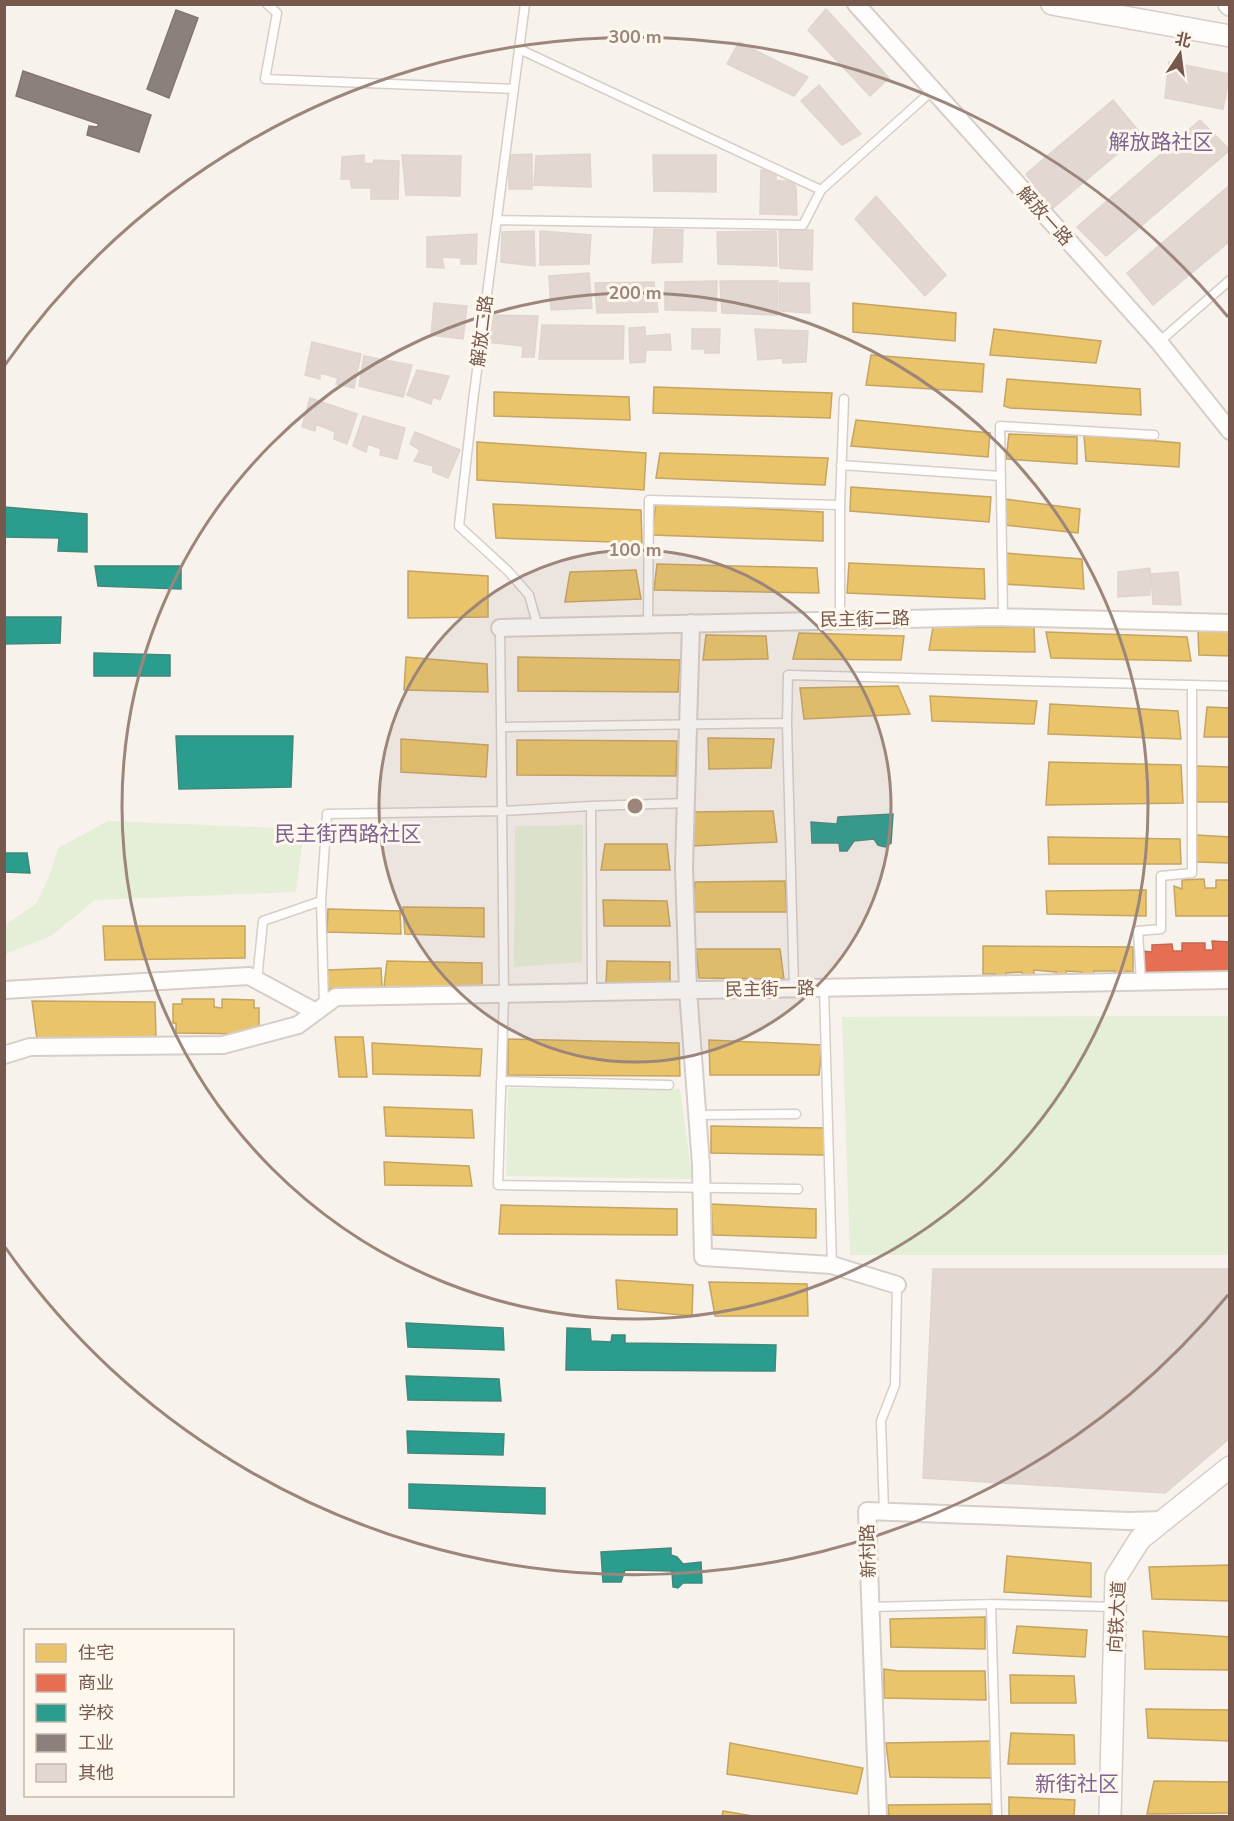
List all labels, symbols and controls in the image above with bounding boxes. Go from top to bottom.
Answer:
north arrow [1150,24,1210,84]
text: 300 m [608,25,662,49]
text: 北 [1173,28,1193,53]
district label: 解放路社区 [1109,128,1214,156]
street label: 解放一路 [1012,181,1078,251]
text: 200 m [608,281,662,305]
street label: 解放二路 [466,294,498,368]
text: 100 m [608,538,662,562]
street label: 民主街二路 [820,606,910,632]
centre of rings [625,796,645,816]
district label: 民主街西路社区 [275,820,422,848]
street label: 民主街一路 [725,976,815,1002]
street label: 新村路 [855,1524,881,1578]
street label: 向铁大道 [1103,1580,1131,1654]
legend [24,1629,234,1797]
text: 住宅 [78,1641,114,1665]
text: 商业 [78,1671,114,1695]
text: 学校 [78,1701,114,1725]
text: 工业 [78,1731,114,1755]
text: 其他 [78,1761,114,1785]
district label: 新街社区 [1035,1770,1119,1798]

